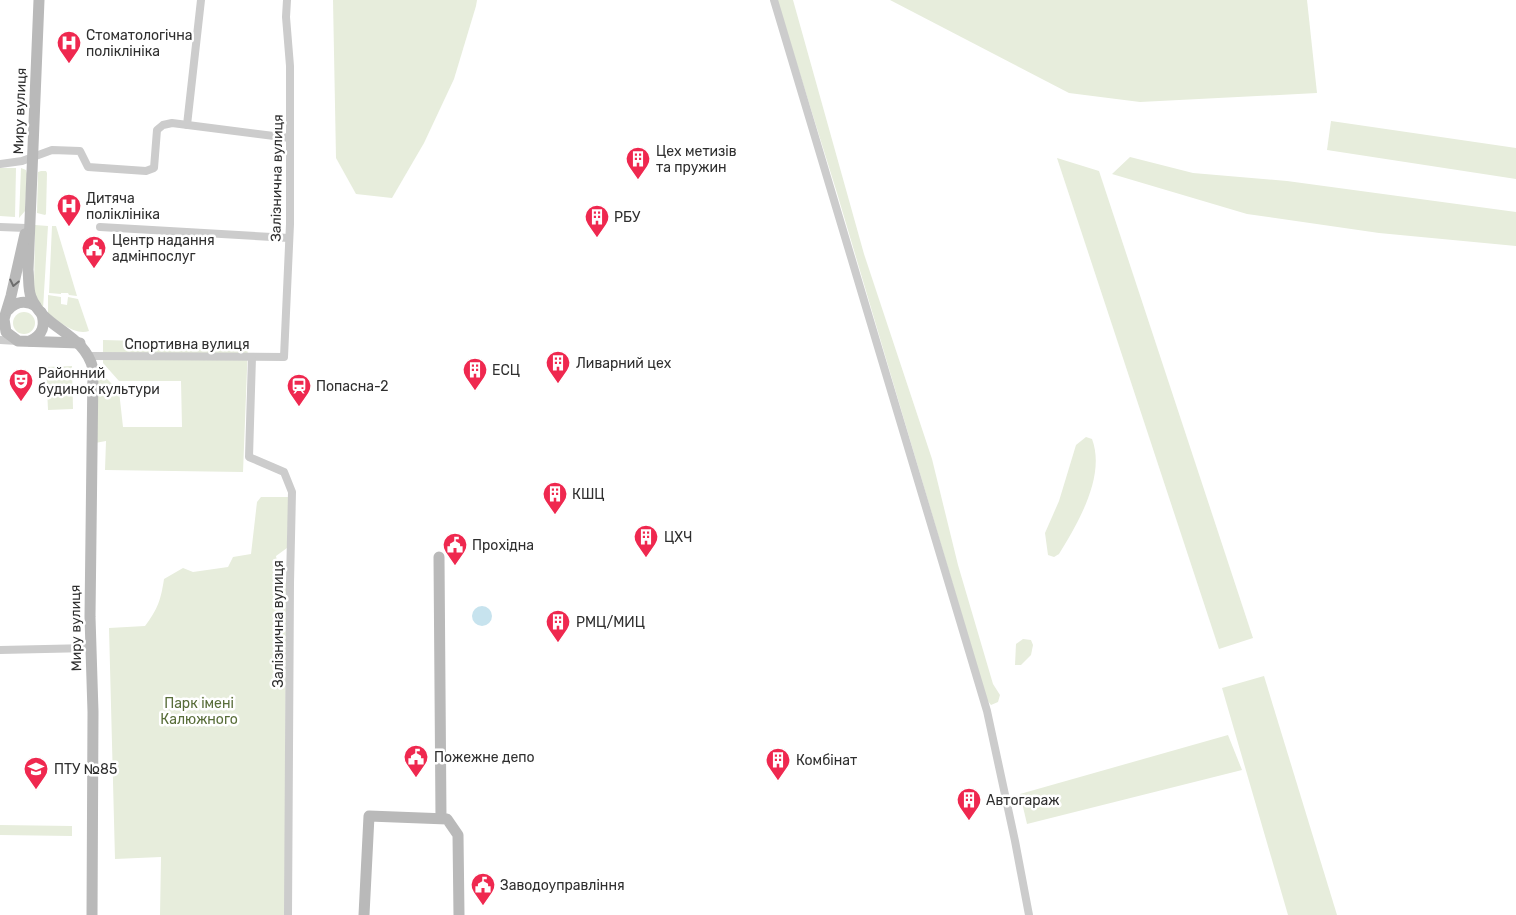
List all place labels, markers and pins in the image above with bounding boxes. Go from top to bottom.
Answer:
place label: Стоматологічна поліклініка [86,27,192,60]
hospital icon: Стоматологічна поліклініка [56,30,82,64]
place label: Цех метизів та пружин [656,143,737,176]
building icon: Цех метизів та пружин [625,146,651,180]
place label: Дитяча поліклініка [86,190,160,223]
hospital icon: Дитяча поліклініка [56,193,82,227]
building icon: РБУ [584,204,610,238]
place label: РБУ [614,209,641,226]
place label: Центр надання адмінпослуг [112,232,215,265]
public building icon: Центр надання адмінпослуг [81,235,107,269]
building icon: Ливарний цех [545,350,571,384]
place label: Ливарний цех [576,355,672,372]
building icon: ЕСЦ [462,357,488,391]
place label: ЕСЦ [492,362,520,379]
place label: Районний будинок культури [38,365,160,398]
theatre icon: Районний будинок культури [8,368,34,402]
station icon: Попасна-2 [286,373,312,407]
place label: Попасна-2 [316,378,388,395]
building icon: КШЦ [542,481,568,515]
place label: КШЦ [572,486,605,503]
building icon: ЦХЧ [633,524,659,558]
place label: ЦХЧ [664,529,692,546]
public building icon: Прохідна [442,532,468,566]
place label: Прохідна [472,537,534,554]
building icon: РМЦ/МИЦ [545,609,571,643]
place label: РМЦ/МИЦ [576,614,645,631]
public building icon: Пожежне депо [403,744,429,778]
building icon: Комбінат [765,747,791,781]
place label: Пожежне депо [434,749,535,766]
place label: Комбінат [796,752,857,769]
school or university icon: ПТУ №85 [23,756,49,790]
place label: ПТУ №85 [54,761,117,778]
building icon: Автогараж [956,787,982,821]
place label: Автогараж [986,792,1059,809]
public building icon: Заводоуправління [470,872,496,906]
place label: Заводоуправління [500,877,625,894]

